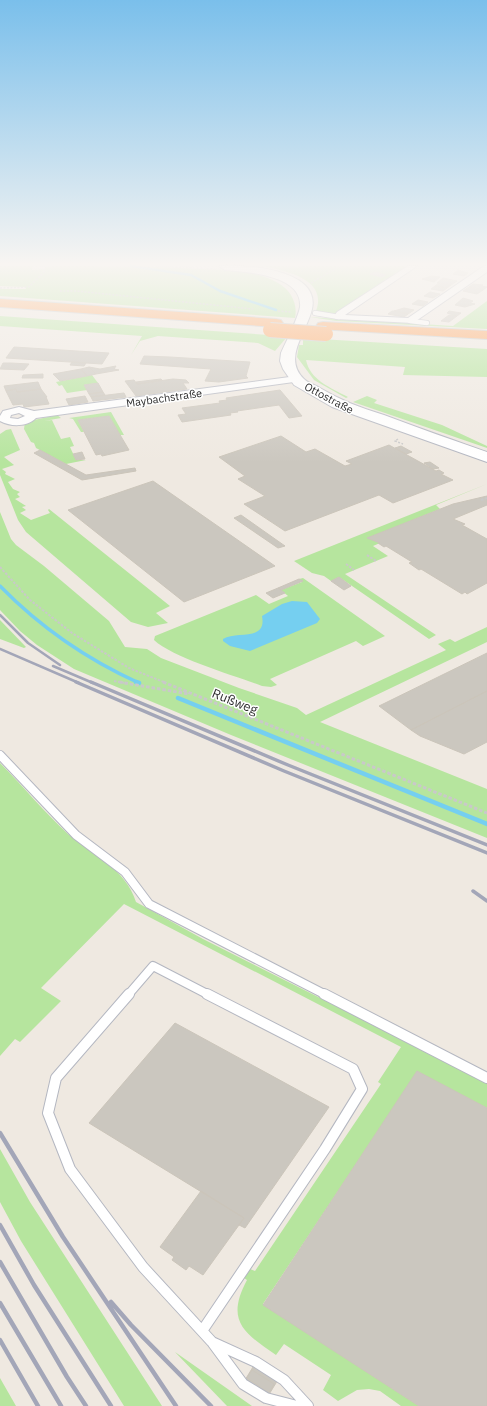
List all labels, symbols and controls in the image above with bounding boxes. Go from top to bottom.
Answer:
street label: Ottostraße [302,379,356,417]
street label: Maybachstraße [125,386,203,410]
street label: Rußweg [209,685,260,718]

